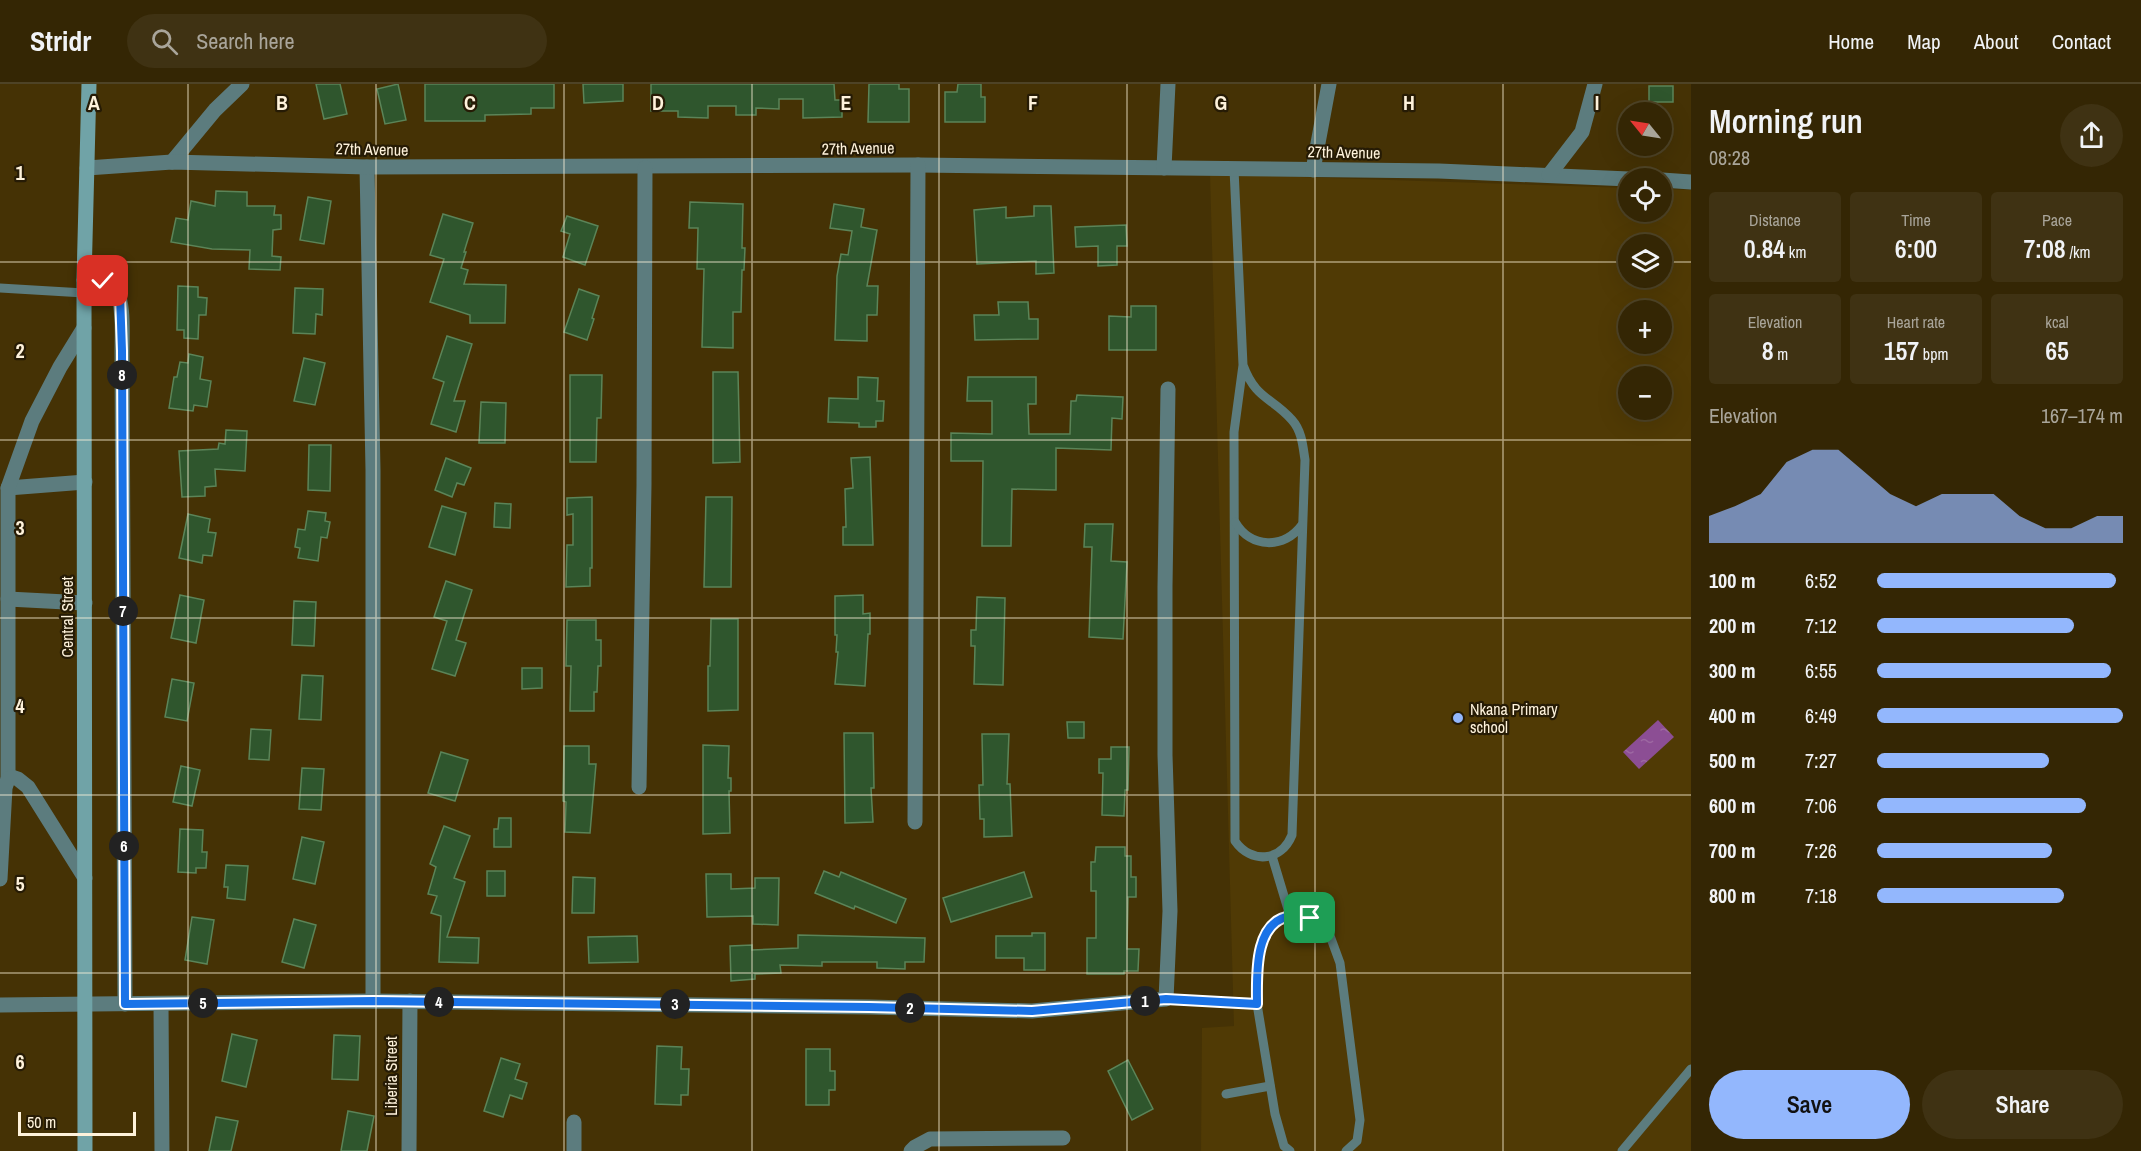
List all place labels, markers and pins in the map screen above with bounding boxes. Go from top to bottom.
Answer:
pin [77,255,128,306]
pin: 8 [107,360,137,390]
pin: 7 [108,596,138,626]
place label: Nkana Primary school [1470,698,1558,738]
marker: Nkana Primary school [1451,711,1465,725]
pin: 6 [109,831,139,861]
pin [1284,892,1335,943]
pin: 1 [1130,986,1160,1016]
pin: 4 [424,987,454,1017]
pin: 5 [188,988,218,1018]
pin: 3 [660,989,690,1019]
pin: 2 [895,993,925,1023]

